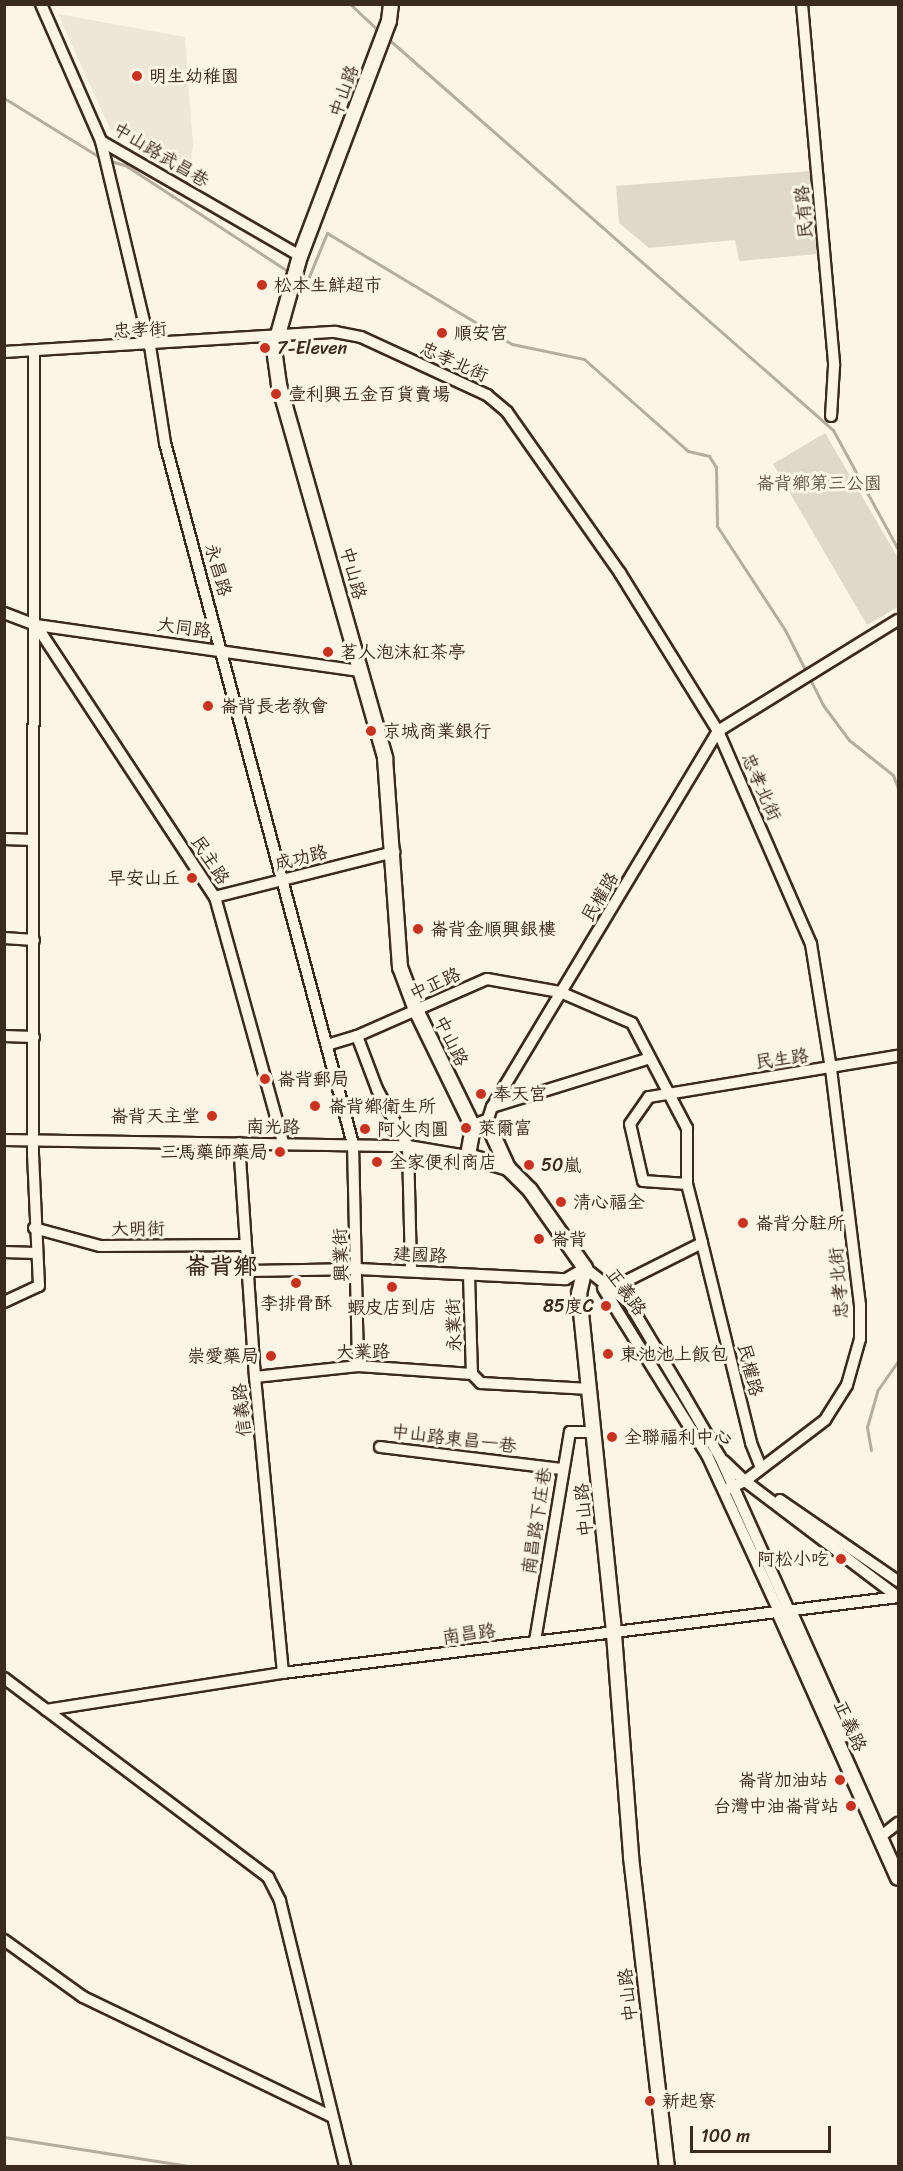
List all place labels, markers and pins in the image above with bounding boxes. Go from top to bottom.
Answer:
place label: 明生幼稚園 [149,65,239,87]
marker: 明生幼稚園 [130,69,144,83]
place label: 松本生鮮超市 [274,274,382,296]
marker: 松本生鮮超市 [255,278,269,292]
place label: 順安宮 [454,322,508,344]
marker: 順安宮 [435,326,449,340]
place label: 7-Eleven [277,337,347,359]
marker: 7-Eleven [258,341,272,355]
place label: 壹利興五金百貨賣場 [288,383,450,405]
marker: 壹利興五金百貨賣場 [269,387,283,401]
place label: 茗人泡沫紅茶亭 [340,641,466,663]
marker: 茗人泡沫紅茶亭 [321,645,335,659]
place label: 崙背長老教會 [220,695,328,717]
marker: 崙背長老教會 [201,699,215,713]
place label: 京城商業銀行 [383,720,491,742]
marker: 京城商業銀行 [364,724,378,738]
place label: 早安山丘 [108,867,180,889]
marker: 早安山丘 [185,871,199,885]
place label: 崙背金順興銀樓 [430,918,556,940]
marker: 崙背金順興銀樓 [411,922,425,936]
place label: 崙背郵局 [277,1068,349,1090]
marker: 崙背郵局 [258,1072,272,1086]
place label: 奉天宮 [493,1083,547,1105]
marker: 奉天宮 [474,1087,488,1101]
place label: 崙背鄉衛生所 [328,1095,436,1117]
marker: 崙背鄉衛生所 [306,1097,324,1115]
place label: 崙背天主堂 [110,1105,200,1127]
marker: 崙背天主堂 [205,1109,219,1123]
place label: 萊爾富 [478,1117,532,1139]
place label: 阿火肉圓 [377,1118,449,1140]
marker: 萊爾富 [459,1121,473,1135]
marker: 阿火肉圓 [358,1122,372,1136]
place label: 三馬藥師藥局 [160,1141,268,1163]
marker: 三馬藥師藥局 [273,1145,287,1159]
place label: 全家便利商店 [389,1151,497,1173]
place label: 50嵐 [541,1154,581,1176]
marker: 全家便利商店 [370,1155,384,1169]
marker: 50嵐 [522,1158,536,1172]
place label: 清心福全 [573,1191,645,1213]
marker: 清心福全 [554,1195,568,1209]
place label: 崙背分駐所 [755,1212,845,1234]
marker: 崙背分駐所 [736,1216,750,1230]
place label: 崙背 [551,1228,587,1250]
marker: 崙背 [532,1232,546,1246]
marker: 李排骨酥 [289,1276,303,1290]
marker: 蝦皮店到店 [385,1280,399,1294]
place label: 李排骨酥 [260,1292,332,1314]
place label: 85度C [543,1295,594,1317]
place label: 蝦皮店到店 [347,1296,437,1318]
marker: 85度C [599,1299,613,1313]
place label: 東池池上飯包 [620,1343,728,1365]
place label: 崇愛藥局 [187,1345,259,1367]
marker: 東池池上飯包 [601,1347,615,1361]
marker: 崇愛藥局 [264,1349,278,1363]
place label: 全聯福利中心 [624,1426,732,1448]
marker: 全聯福利中心 [605,1430,619,1444]
place label: 阿松小吃 [757,1548,829,1570]
marker: 阿松小吃 [834,1552,848,1566]
place label: 崙背加油站 [738,1769,828,1791]
marker: 崙背加油站 [833,1773,847,1787]
place label: 台灣中油崙背站 [713,1795,839,1817]
marker: 台灣中油崙背站 [844,1799,858,1813]
place label: 新起寮 [662,2090,716,2112]
marker: 新起寮 [643,2094,657,2108]

